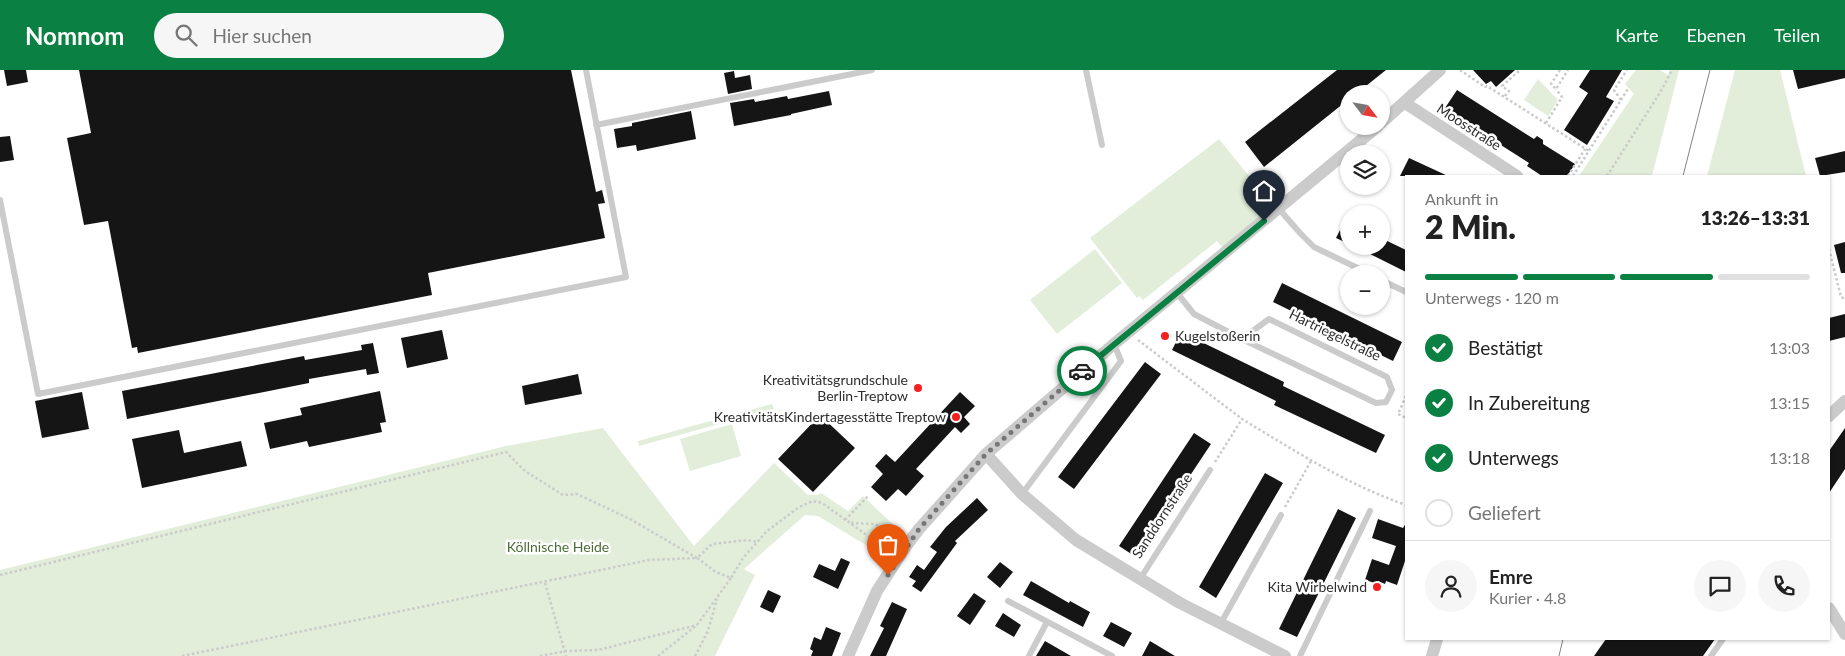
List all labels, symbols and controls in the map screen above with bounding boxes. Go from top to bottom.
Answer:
search box [154,13,504,58]
text: Nomnom [25,21,124,50]
icon: search [172,21,200,49]
text: Hier suchen [212,24,312,47]
text: Karte [1615,24,1658,46]
text: Ebenen [1686,24,1746,46]
text: Teilen [1774,24,1820,46]
north arrow [1340,85,1390,135]
map controls [1340,85,1390,315]
street label: Moosstraße [1434,100,1505,154]
button: layers [1340,145,1390,195]
pin [1243,170,1285,221]
icon: home [1250,177,1278,205]
text: Ankunft in [1425,189,1498,208]
button: + [1340,205,1390,255]
text: 13:26–13:31 [1701,206,1810,229]
text: 2 Min. [1425,207,1516,246]
button: − [1340,265,1390,315]
text: Unterwegs · 120 m [1425,288,1559,307]
street label: Hartriegelstraße [1287,305,1384,364]
place label: Kugelstoßerin [1175,327,1260,344]
marker: Kugelstoßerin [1159,330,1171,342]
icon: check [1425,334,1453,362]
text: Bestätigt [1468,336,1543,359]
text: 13:03 [1769,338,1810,357]
courier [1057,346,1107,396]
icon: car [1068,357,1096,385]
place label: Kreativitätsgrundschule Berlin-Treptow [763,371,908,404]
marker: Kreativitätsgrundschule Berlin-Treptow [912,382,924,394]
icon: check [1425,389,1453,417]
text: In Zubereitung [1468,391,1590,414]
text: 13:15 [1769,393,1810,412]
place label: KreativitätsKindertagesstätte Treptow [714,408,946,425]
marker: KreativitätsKindertagesstätte Treptow [950,411,962,423]
icon: check [1425,444,1453,472]
text: Unterwegs [1468,446,1559,469]
text: 13:18 [1769,448,1810,467]
street label: Sanddornstraße [1128,470,1195,561]
text: Geliefert [1468,501,1541,524]
pin [867,524,909,575]
icon: bag [874,531,902,559]
park label: Köllnische Heide [507,538,609,555]
button: person [1425,560,1477,612]
button: chat [1694,560,1746,612]
button: phone [1758,560,1810,612]
text: Emre [1489,565,1533,588]
place label: Kita Wirbelwind [1268,578,1367,595]
marker: Kita Wirbelwind [1371,581,1383,593]
text: Kurier · 4.8 [1489,588,1566,607]

